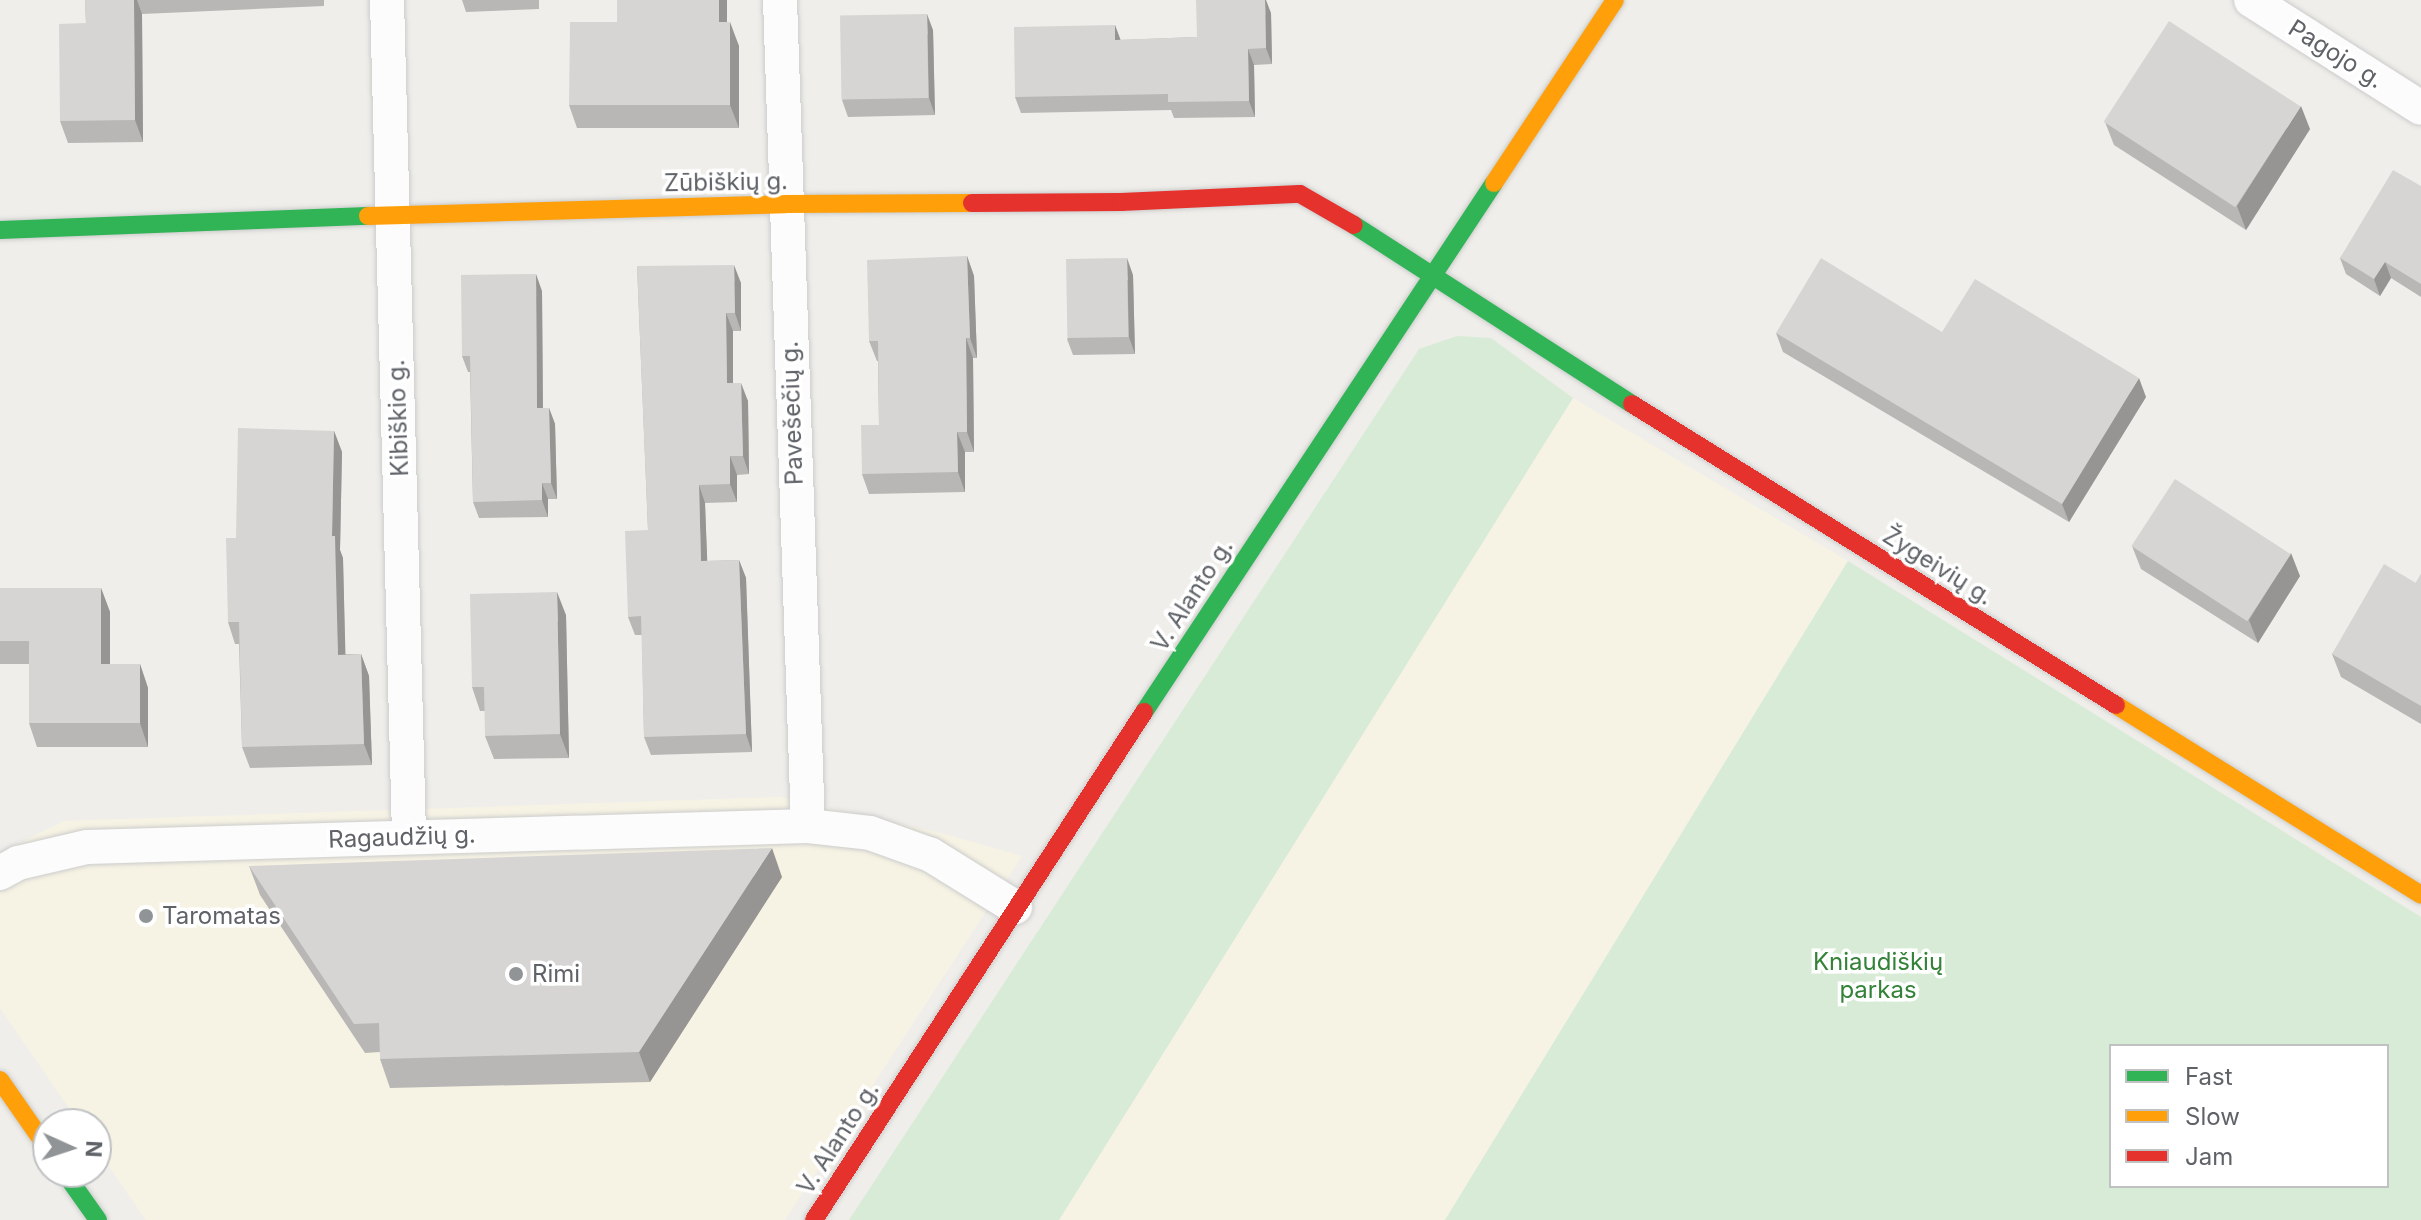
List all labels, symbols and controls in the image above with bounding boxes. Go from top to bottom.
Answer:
street label: Pagojo g. [2283,14,2389,94]
street label: Zūbiškių g. [664,167,788,197]
street label: Pavešečių g. [775,340,809,486]
street label: Kibiškio g. [382,359,414,477]
street label: Žygeivių g. [1878,521,1998,611]
street label: V. Alanto g. [1145,533,1239,657]
street label: Ragaudžių g. [328,820,476,854]
place label: Taromatas [162,902,281,930]
marker: Taromatas [137,907,155,925]
park label: Kniaudiškių parkas [1813,948,1943,1004]
place label: Rimi [532,960,580,988]
marker: Rimi [507,965,525,983]
legend [2109,1044,2389,1188]
text: Fast [2185,1062,2233,1091]
street label: V. Alanto g. [791,1076,885,1200]
text: Slow [2185,1102,2240,1131]
north arrow [32,1108,112,1188]
text: N [81,1140,107,1158]
text: Jam [2185,1142,2233,1171]

